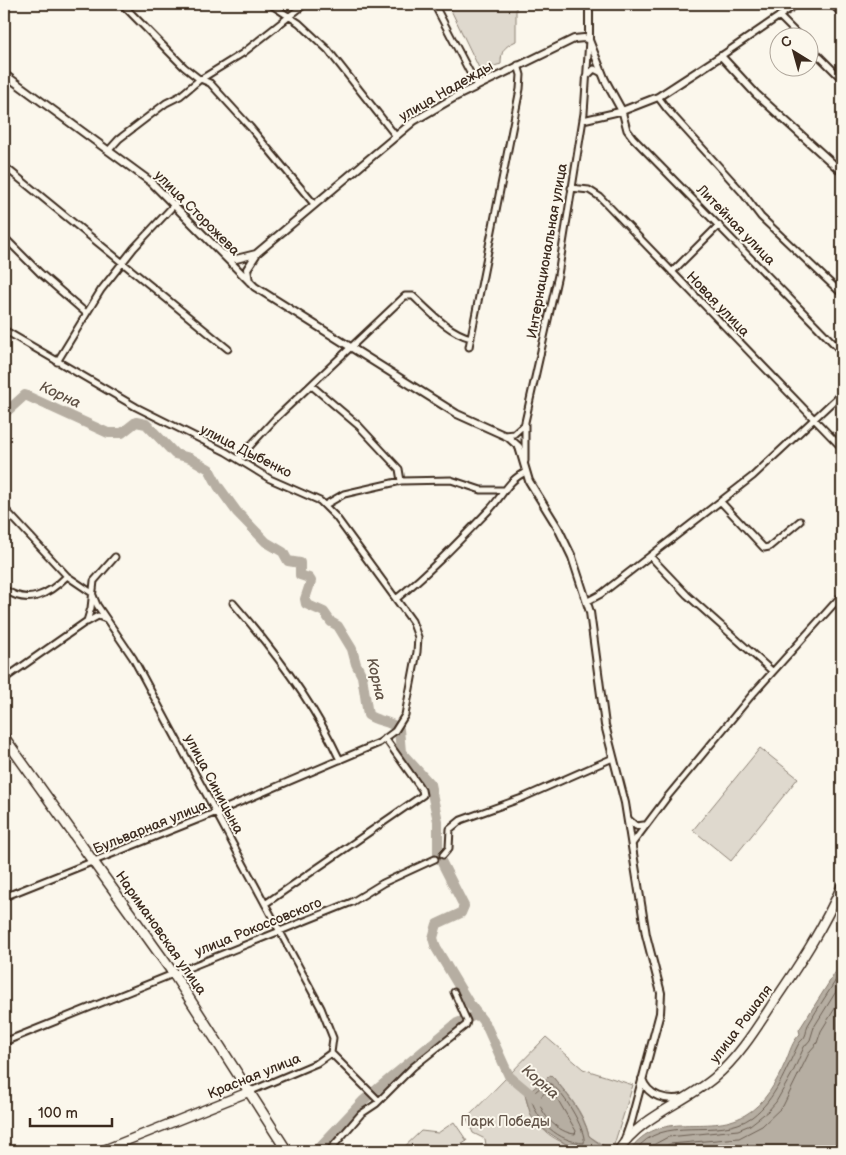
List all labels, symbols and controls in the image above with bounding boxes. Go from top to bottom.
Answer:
north arrow [768,28,818,78]
text: С [777,32,796,52]
street label: улица Надежды [396,57,496,125]
street label: Интернациональная улица [523,161,571,340]
street label: улица Сторожева [151,167,244,260]
street label: Литейная улица [693,180,779,269]
street label: Новая улица [683,268,754,340]
water label: Корна [36,377,84,413]
street label: улица Дыбенко [197,421,295,481]
water label: Корна [362,656,390,702]
street label: улица Синицына [181,731,248,837]
street label: Бульварная улица [91,796,210,858]
street label: Наримановская улица [112,868,211,999]
street label: улица Рокоссовского [192,894,324,960]
street label: улица Рошаля [706,981,776,1066]
street label: Красная улица [205,1049,304,1102]
water label: Корна [517,1061,563,1103]
scale bar [30,1095,112,1127]
text: 100 m [38,1104,78,1123]
park label: Парк Победы [460,1113,550,1130]

